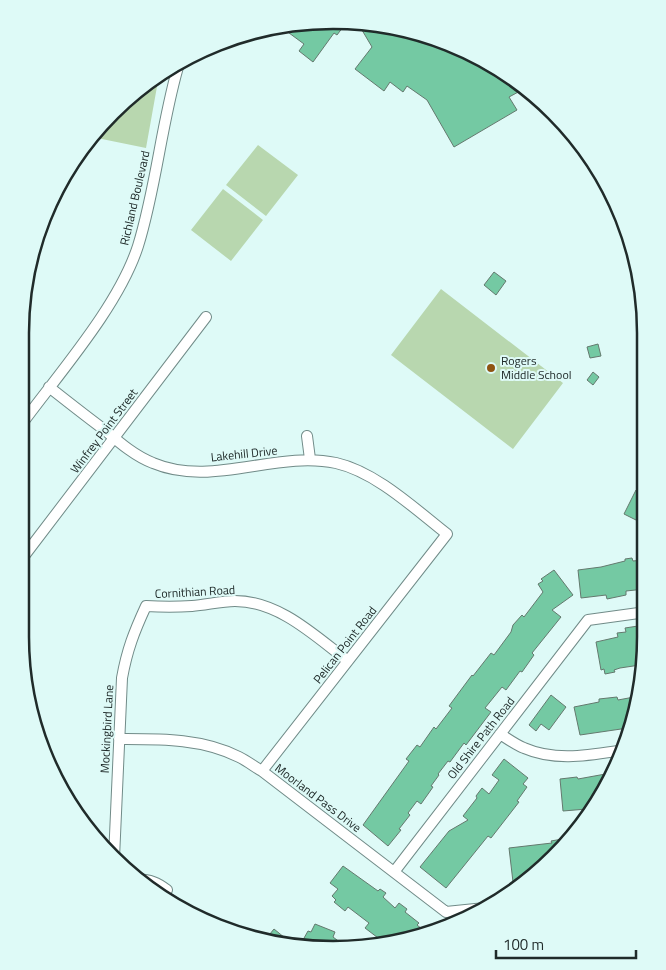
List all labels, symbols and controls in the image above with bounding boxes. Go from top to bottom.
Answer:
street label: Richland Boulevard [114,149,155,247]
place label: Rogers Middle School [501,351,572,384]
marker: Rogers Middle School [485,362,497,374]
street label: Winfrey Point Street [65,383,142,477]
street label: Lakehill Drive [210,441,278,466]
street label: Cornithian Road [154,580,236,603]
street label: Pelican Point Road [308,602,381,688]
street label: Mockingbird Lane [95,684,118,774]
street label: Old Shire Path Road [442,692,519,783]
street label: Moorland Pass Drive [271,759,366,837]
scale bar [496,928,636,960]
text: 100 m [503,933,544,956]

